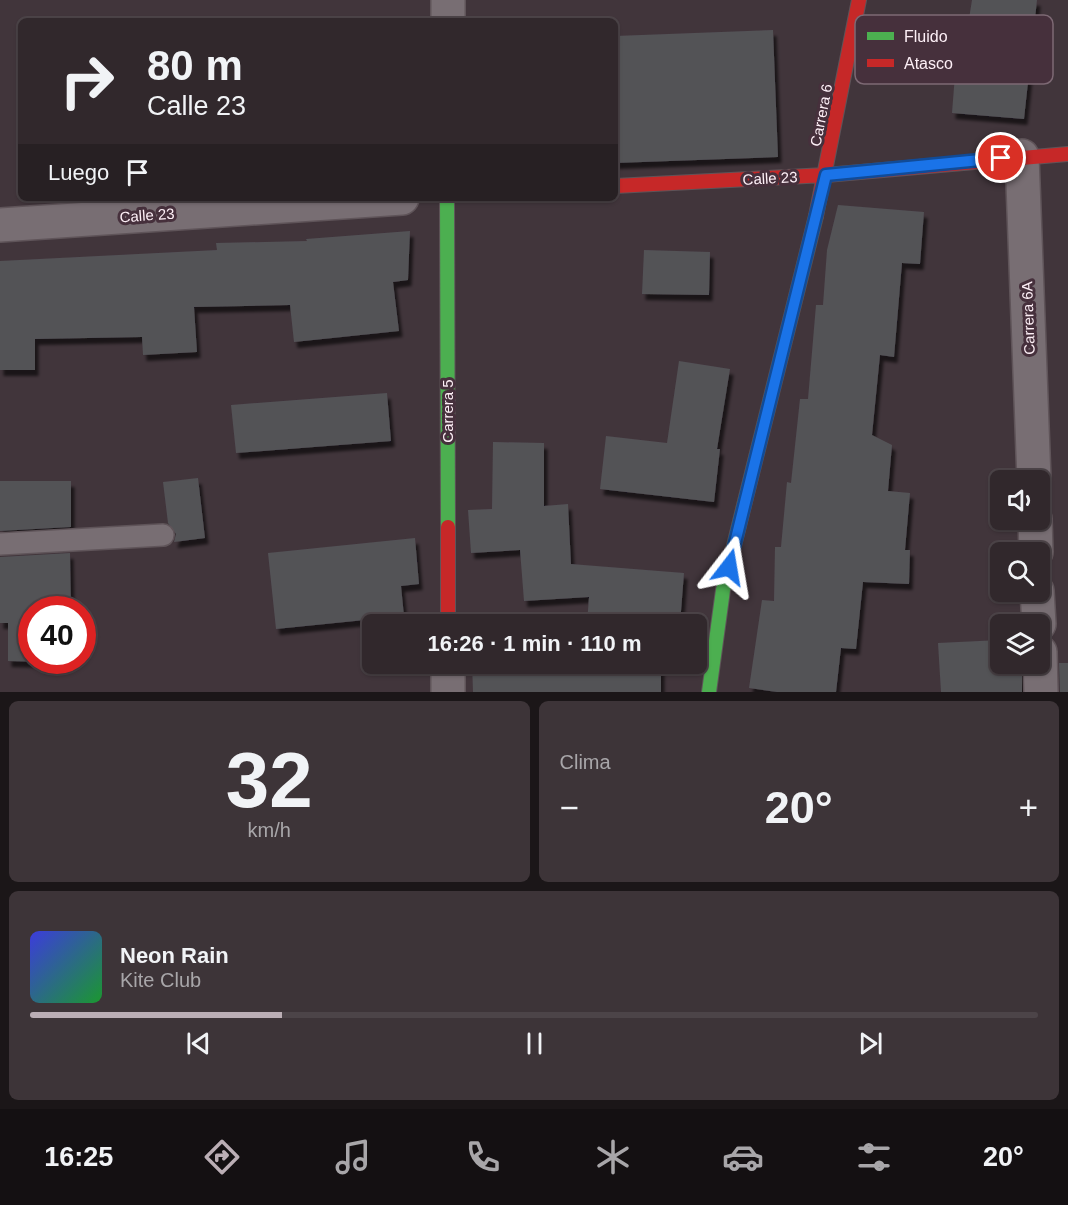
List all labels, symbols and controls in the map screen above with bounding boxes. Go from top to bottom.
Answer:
legend [855,15,1053,84]
text: Fluido [904,28,948,45]
icon: right [48,42,126,120]
text: 80 m [147,42,243,89]
text: Atasco [904,55,953,72]
street label: Carrera 6 [807,82,835,148]
text: Calle 23 [147,91,246,121]
pin [975,132,1026,183]
icon: arrive [984,141,1017,174]
icon: arrive [121,156,154,189]
text: Luego [48,160,109,185]
street label: Calle 23 [742,168,798,188]
street label: Calle 23 [119,205,175,225]
street label: Carrera 6A [1018,281,1038,355]
street label: Carrera 5 [439,379,456,443]
map controls [990,470,1050,674]
button: sound [990,470,1050,530]
position arrow [697,535,761,599]
button: search [990,542,1050,602]
speed limit sign: 40 [18,596,96,674]
button: layers [990,614,1050,674]
text: 16:26 · 1 min · 110 m [428,631,642,656]
text: 32 [226,736,313,824]
text: Clima [560,751,611,773]
text: 20° [765,782,833,833]
text: − [560,789,579,826]
text: + [1019,789,1038,826]
text: km/h [248,819,291,841]
text: Neon Rain [120,943,229,968]
text: Kite Club [120,969,201,991]
icon: previous [182,1027,215,1060]
icon: pause [518,1027,551,1060]
icon: next [854,1027,887,1060]
icon: directions [201,1136,243,1178]
icon: music [332,1136,374,1178]
icon: phone [462,1136,504,1178]
icon: climate [592,1136,634,1178]
icon: car [722,1136,764,1178]
icon: filters [853,1136,895,1178]
text: 16:25 [44,1142,113,1172]
text: 20° [983,1142,1024,1172]

